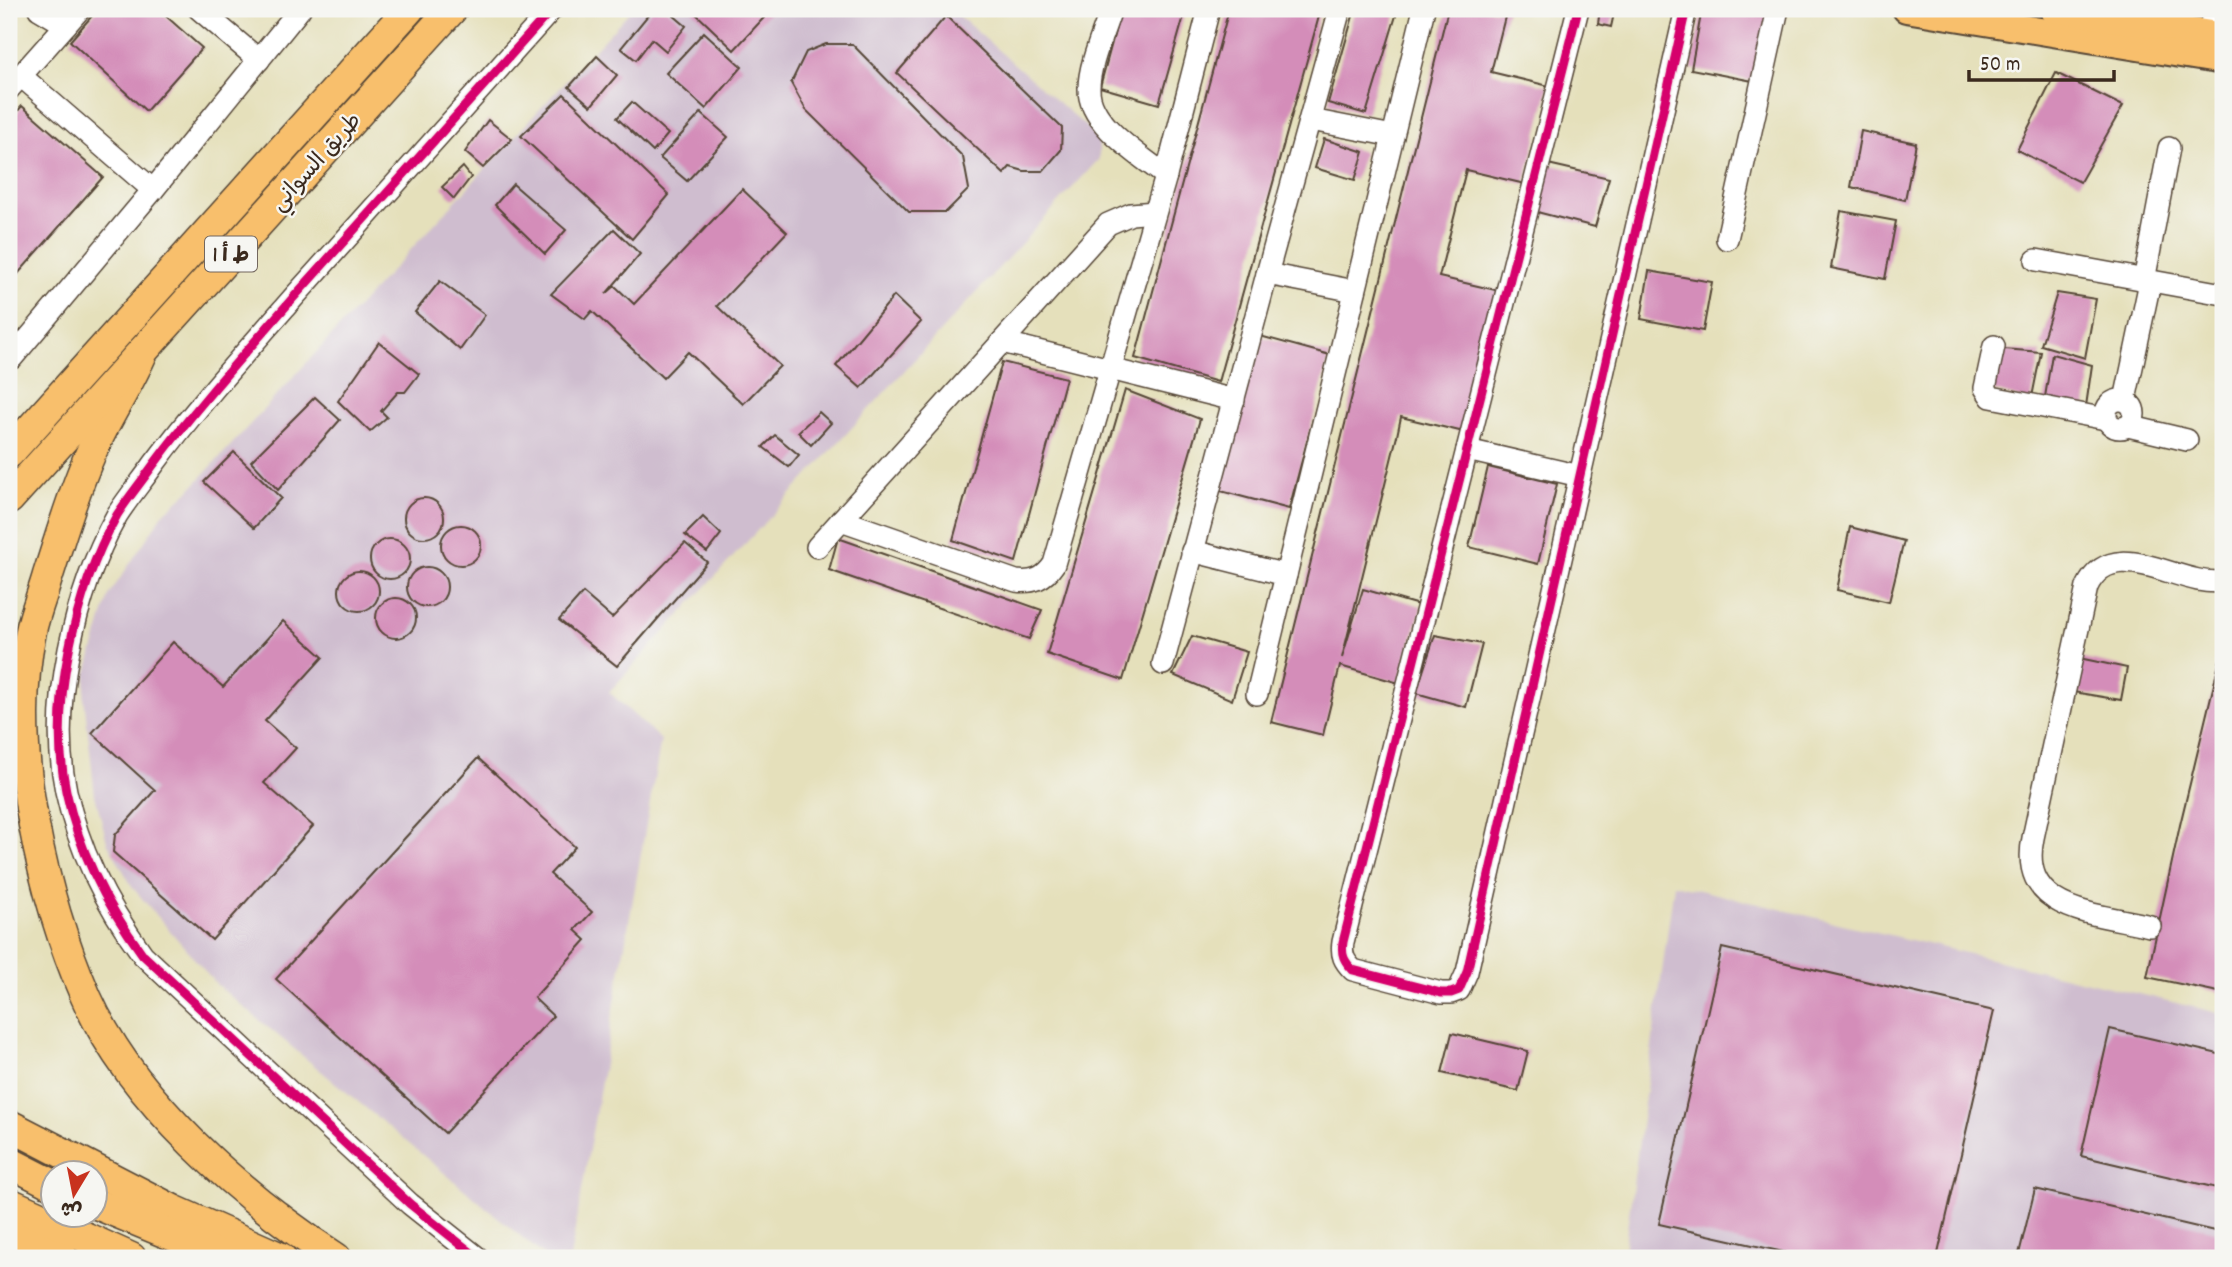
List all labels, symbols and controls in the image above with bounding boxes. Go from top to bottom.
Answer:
scale bar [1969,38,2115,82]
text: 50 m [1980,51,2020,81]
street label: طريق السواني [264,107,372,221]
road number: ط أ 1 [205,236,257,272]
north arrow [38,1158,108,1228]
text: ش [59,1192,84,1222]

